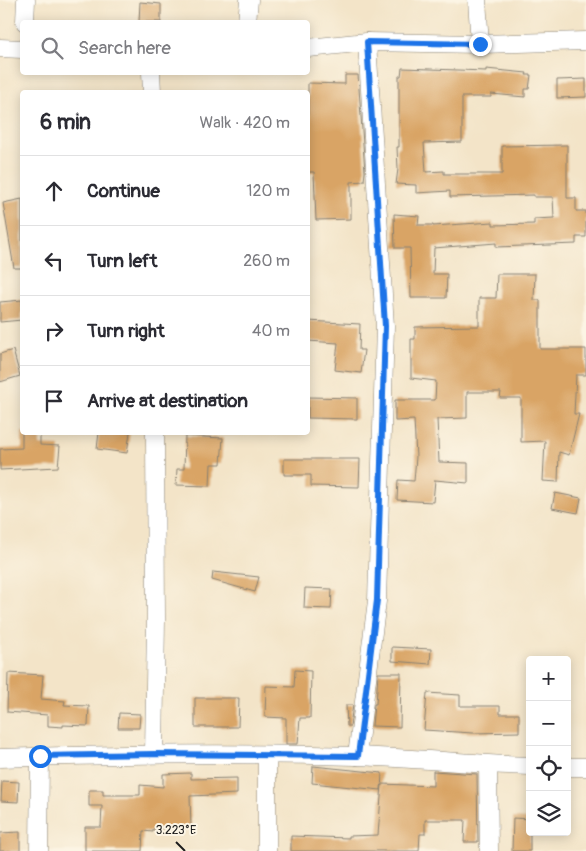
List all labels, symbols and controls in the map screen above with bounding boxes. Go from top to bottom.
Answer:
search box [20,20,310,75]
route end [469,33,492,56]
icon: search [38,34,66,62]
text: Search here [78,36,171,60]
text: 6 min [40,109,91,136]
text: Walk · 420 m [199,113,290,133]
icon: ahead [40,177,68,205]
text: Continue [87,179,160,203]
text: 120 m [246,181,290,201]
icon: left [40,247,68,275]
text: Turn left [87,249,157,273]
text: 260 m [243,251,290,271]
icon: right [40,317,68,345]
text: Turn right [87,319,165,343]
text: 40 m [252,321,290,341]
icon: arrive [40,387,68,415]
text: Arrive at destination [87,389,248,413]
map controls [526,656,571,836]
button: + [526,656,571,701]
button: − [526,701,571,746]
route start [29,745,52,768]
button: locate [526,746,571,791]
button: layers [526,791,571,836]
text: 3.223°E [156,823,196,838]

